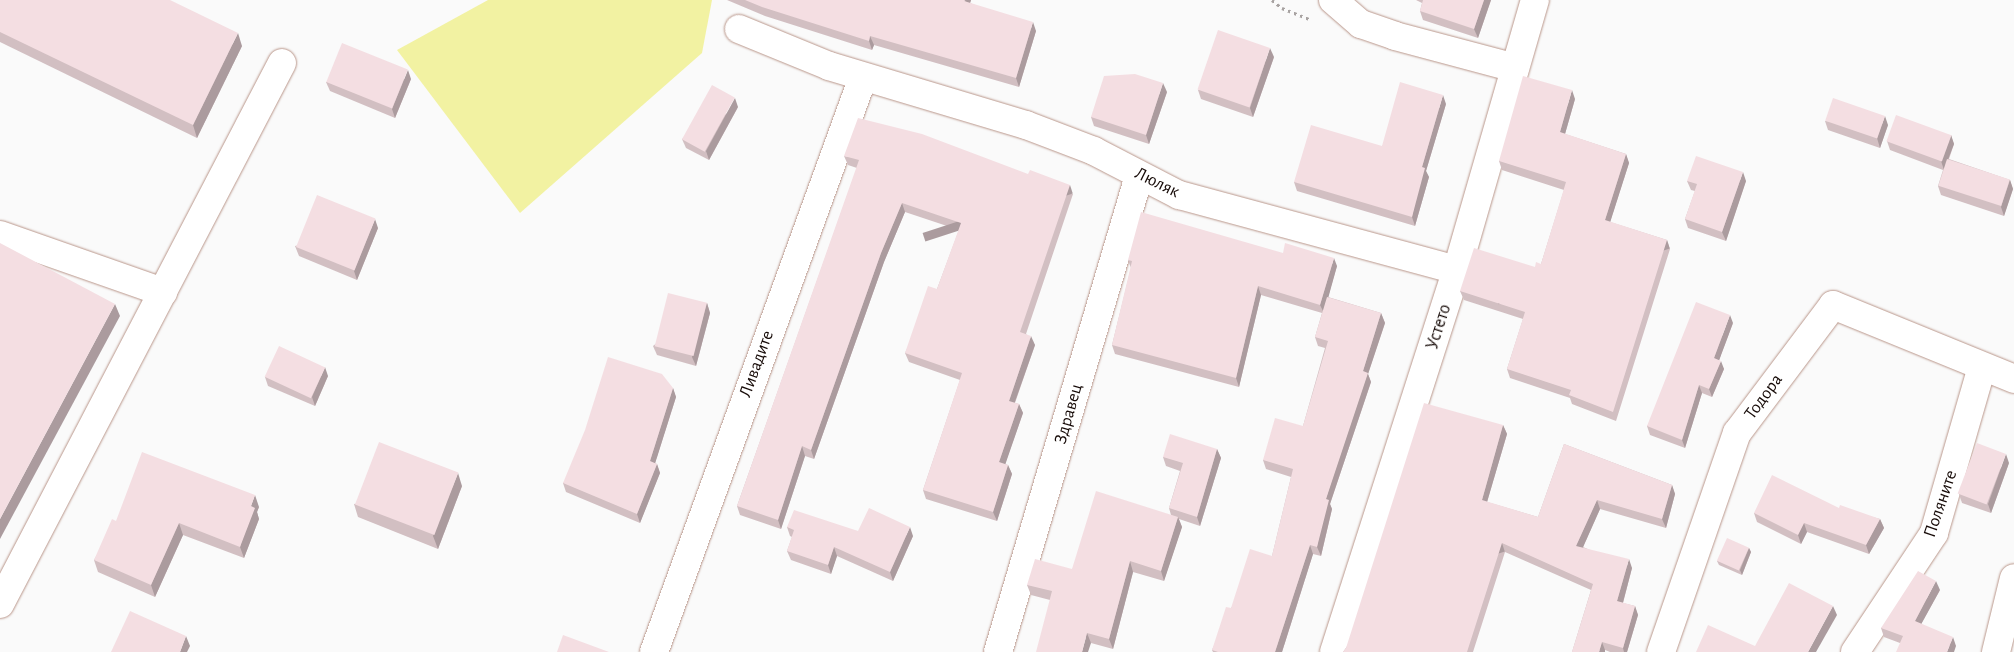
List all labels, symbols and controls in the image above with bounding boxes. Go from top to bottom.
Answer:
street label: Люляк [1131,163,1183,203]
street label: Устето [1422,302,1456,352]
street label: Ливадите [735,328,779,400]
street label: Тодора [1740,370,1788,424]
street label: Здравец [1050,381,1088,447]
street label: Поляните [1919,467,1963,541]

